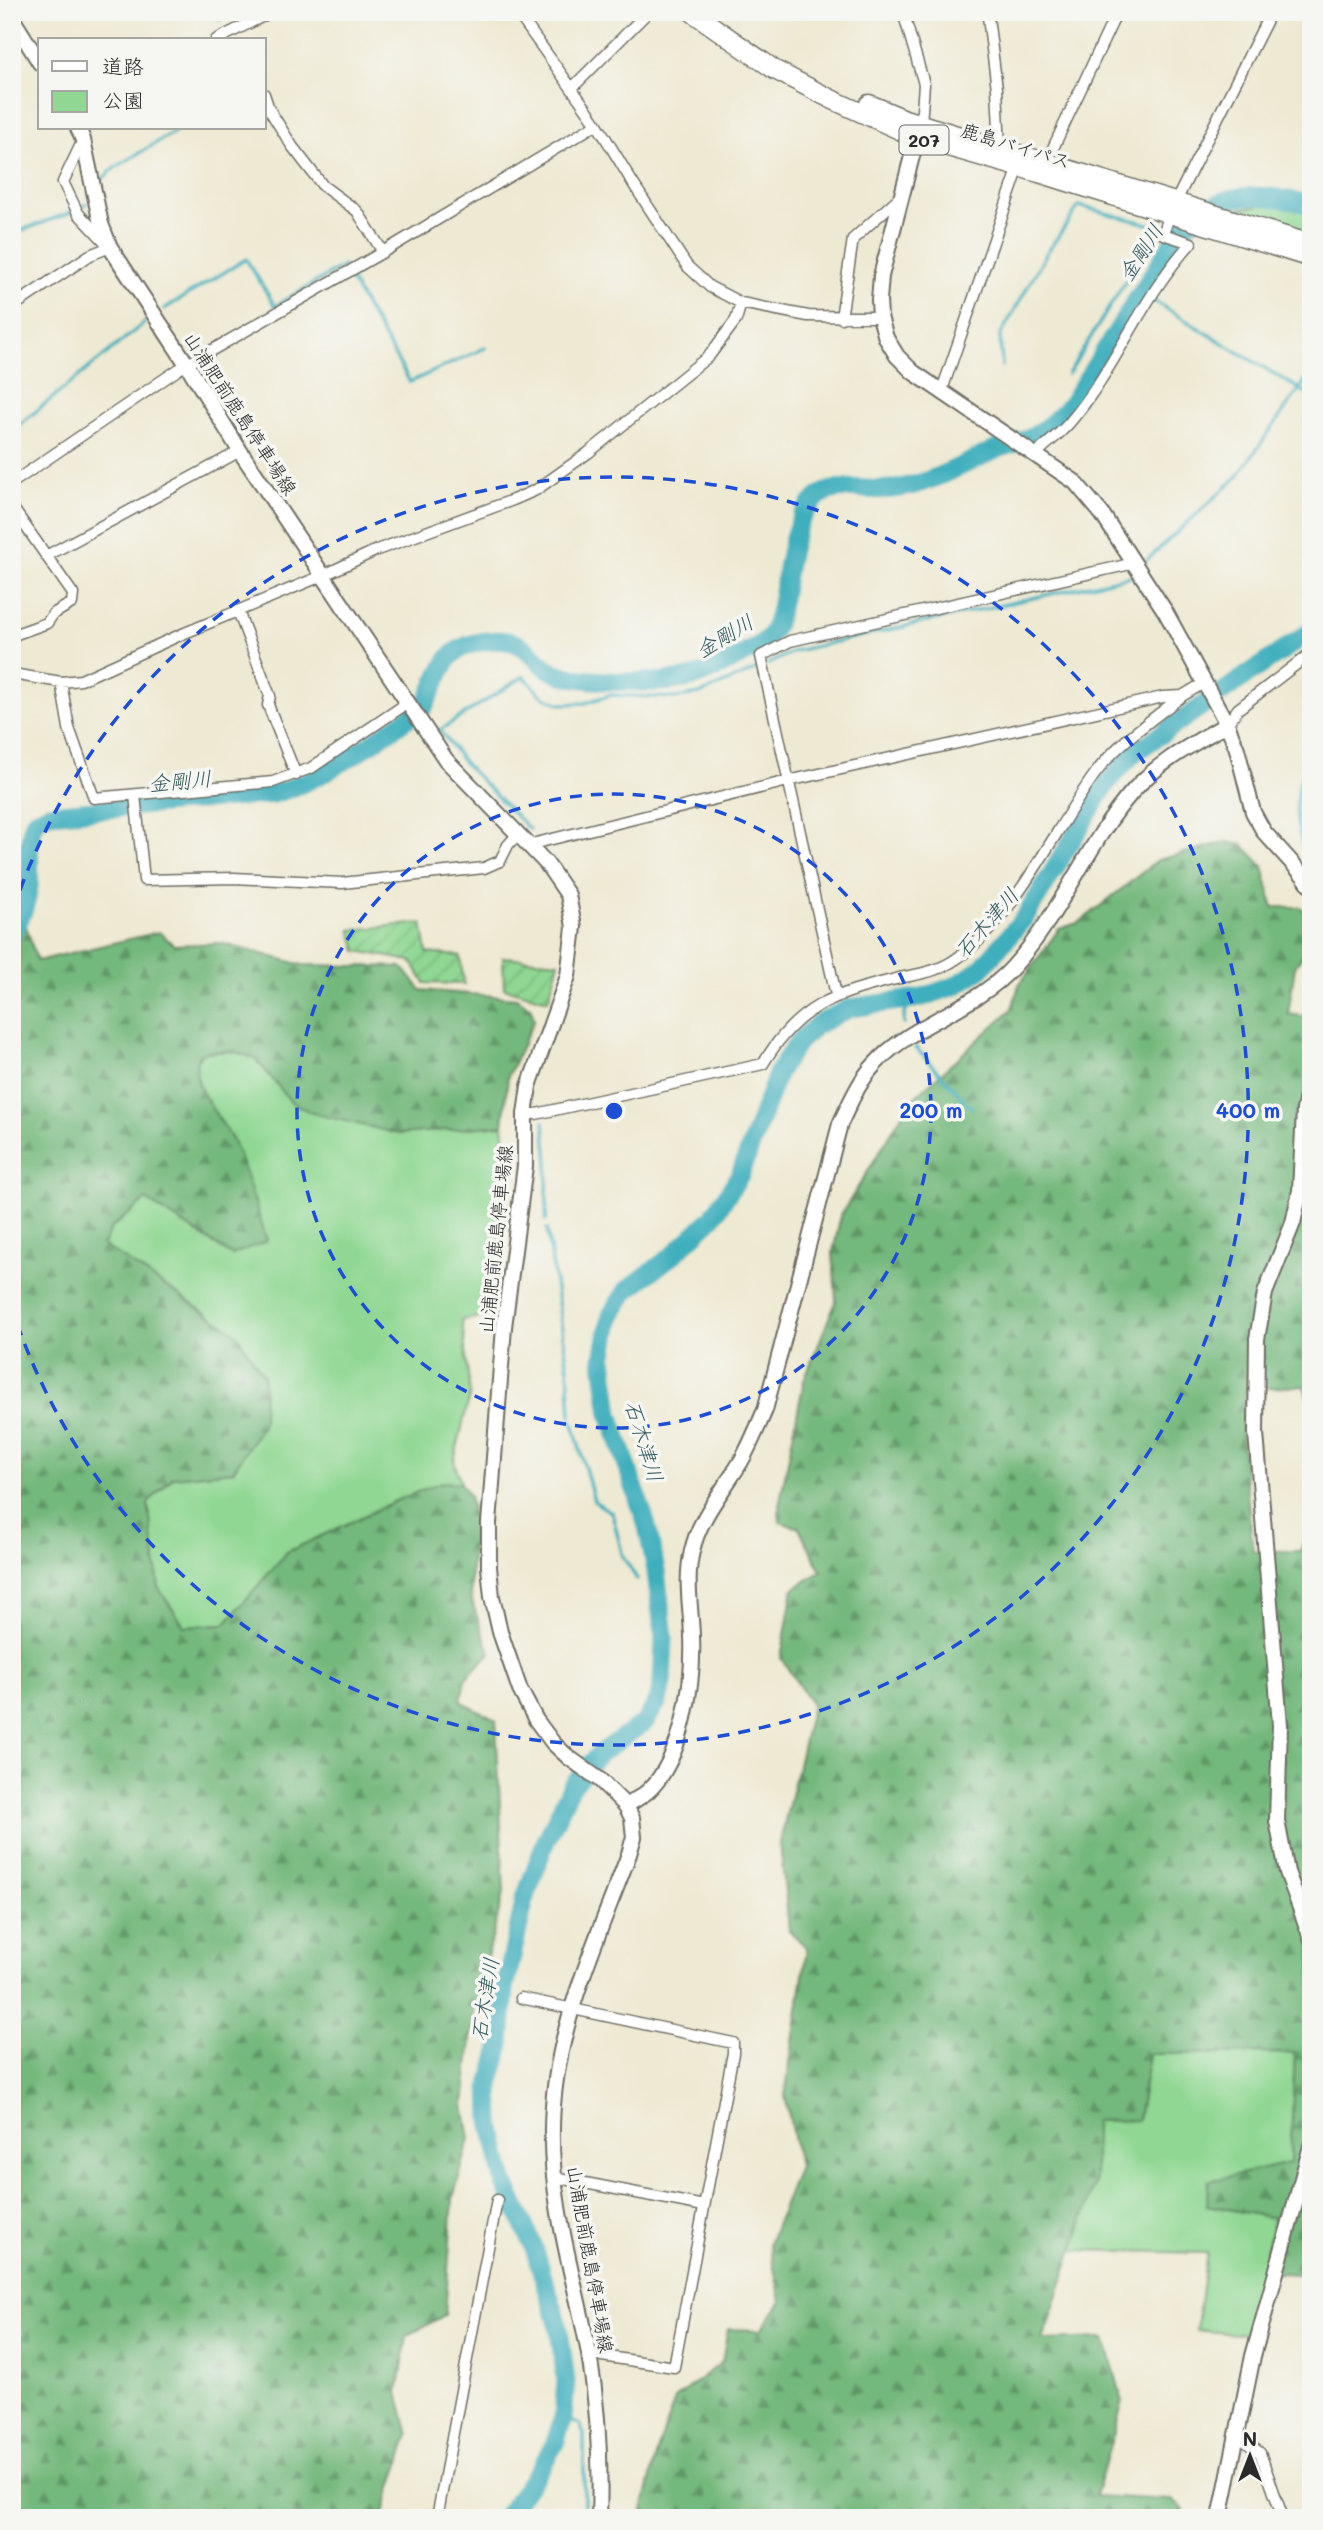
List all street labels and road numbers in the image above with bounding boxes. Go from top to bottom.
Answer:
street label: 鹿島バイパス [958,116,1074,174]
road number: 207 [900,125,948,154]
street label: 山浦肥前鹿島停車場線 [179,327,303,499]
street label: 山浦肥前鹿島停車場線 [473,1143,517,1335]
street label: 山浦肥前鹿島停車場線 [562,2163,620,2355]

